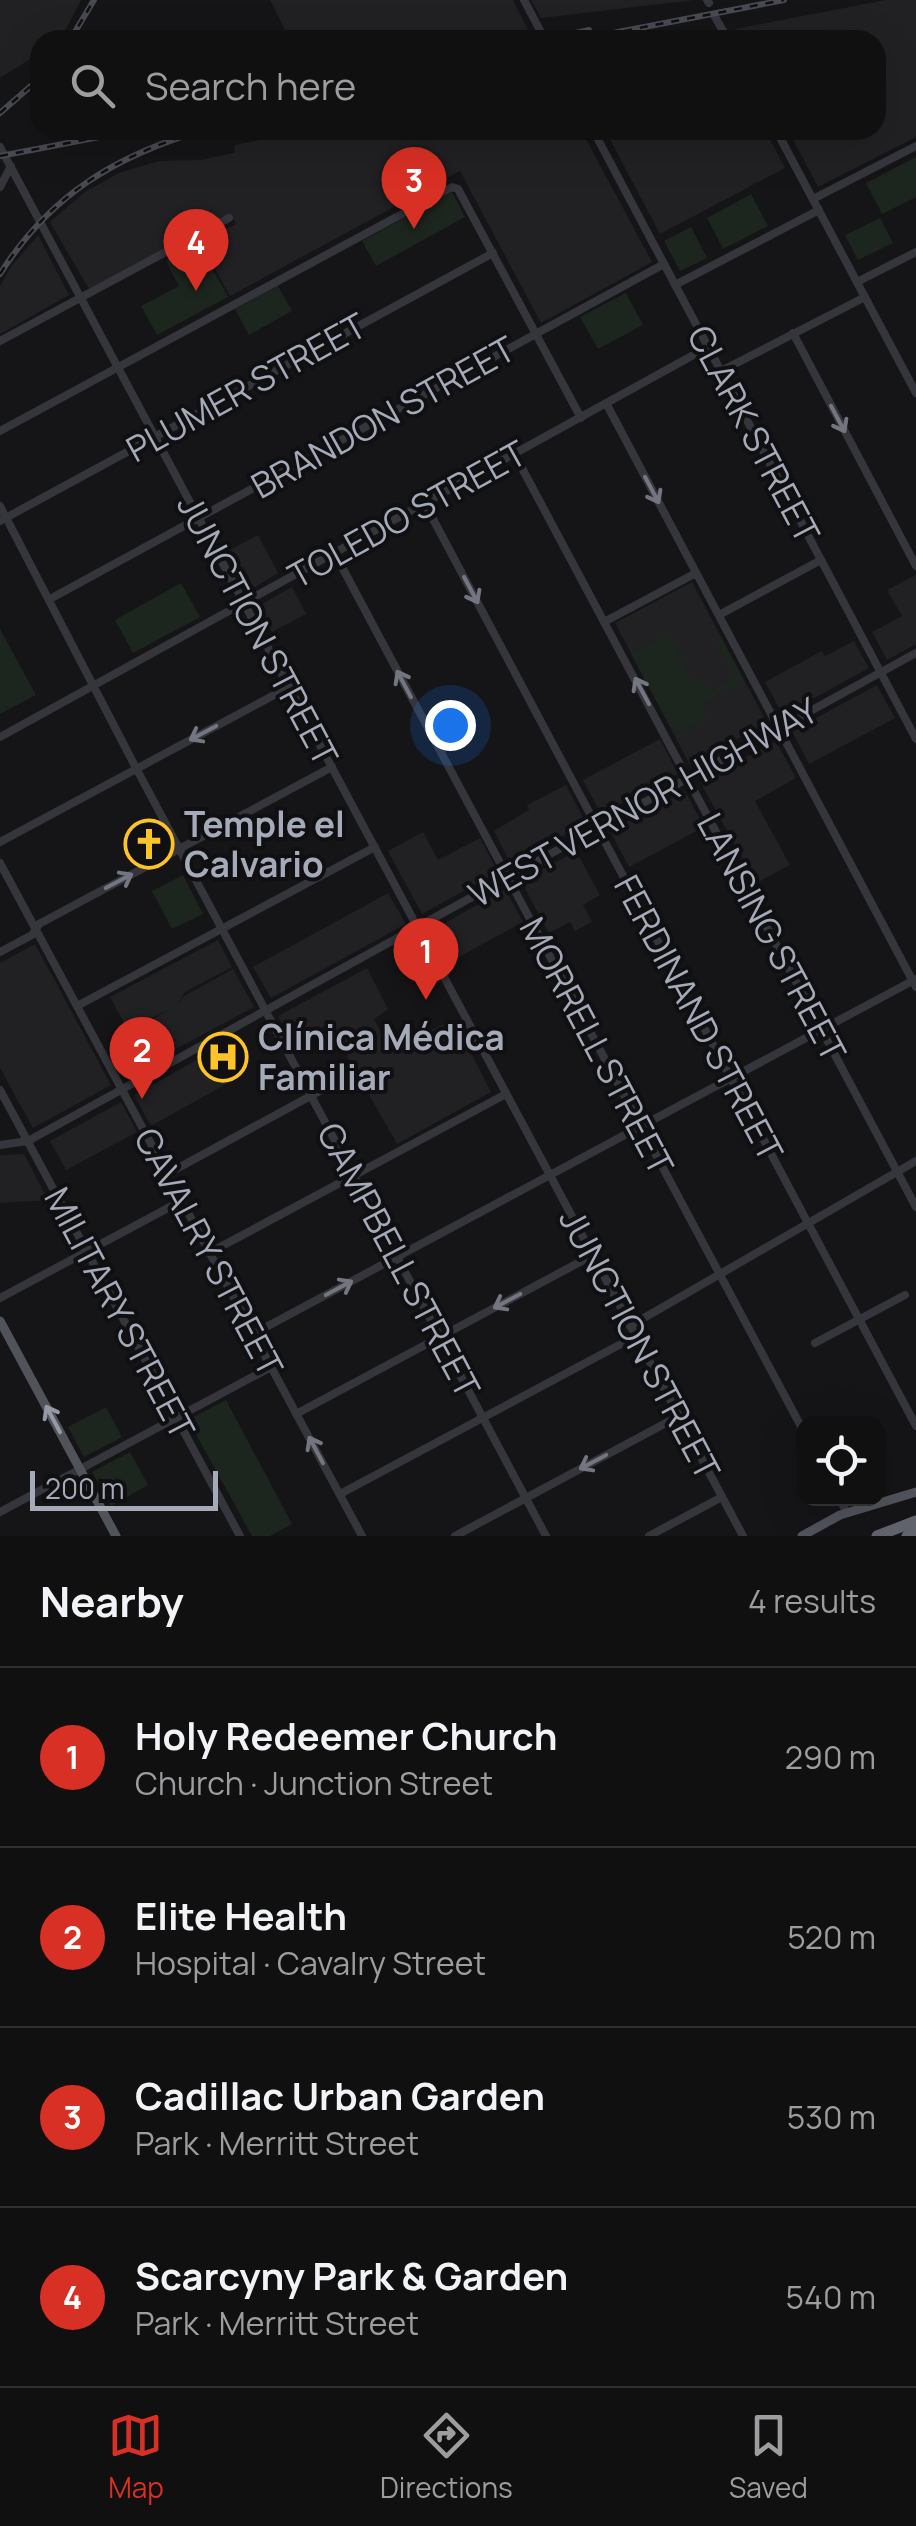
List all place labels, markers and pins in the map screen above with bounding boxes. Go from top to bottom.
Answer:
pin: 3 [382,146,446,229]
pin: 4 [164,208,228,291]
place label: Temple el Calvario [184,800,345,888]
church icon: Temple el Calvario [123,818,175,870]
pin: 1 [394,918,458,1000]
place label: Clínica Médica Familiar [258,1013,505,1101]
pin: 2 [110,1016,174,1099]
hospital icon: Clínica Médica Familiar [197,1031,249,1083]

